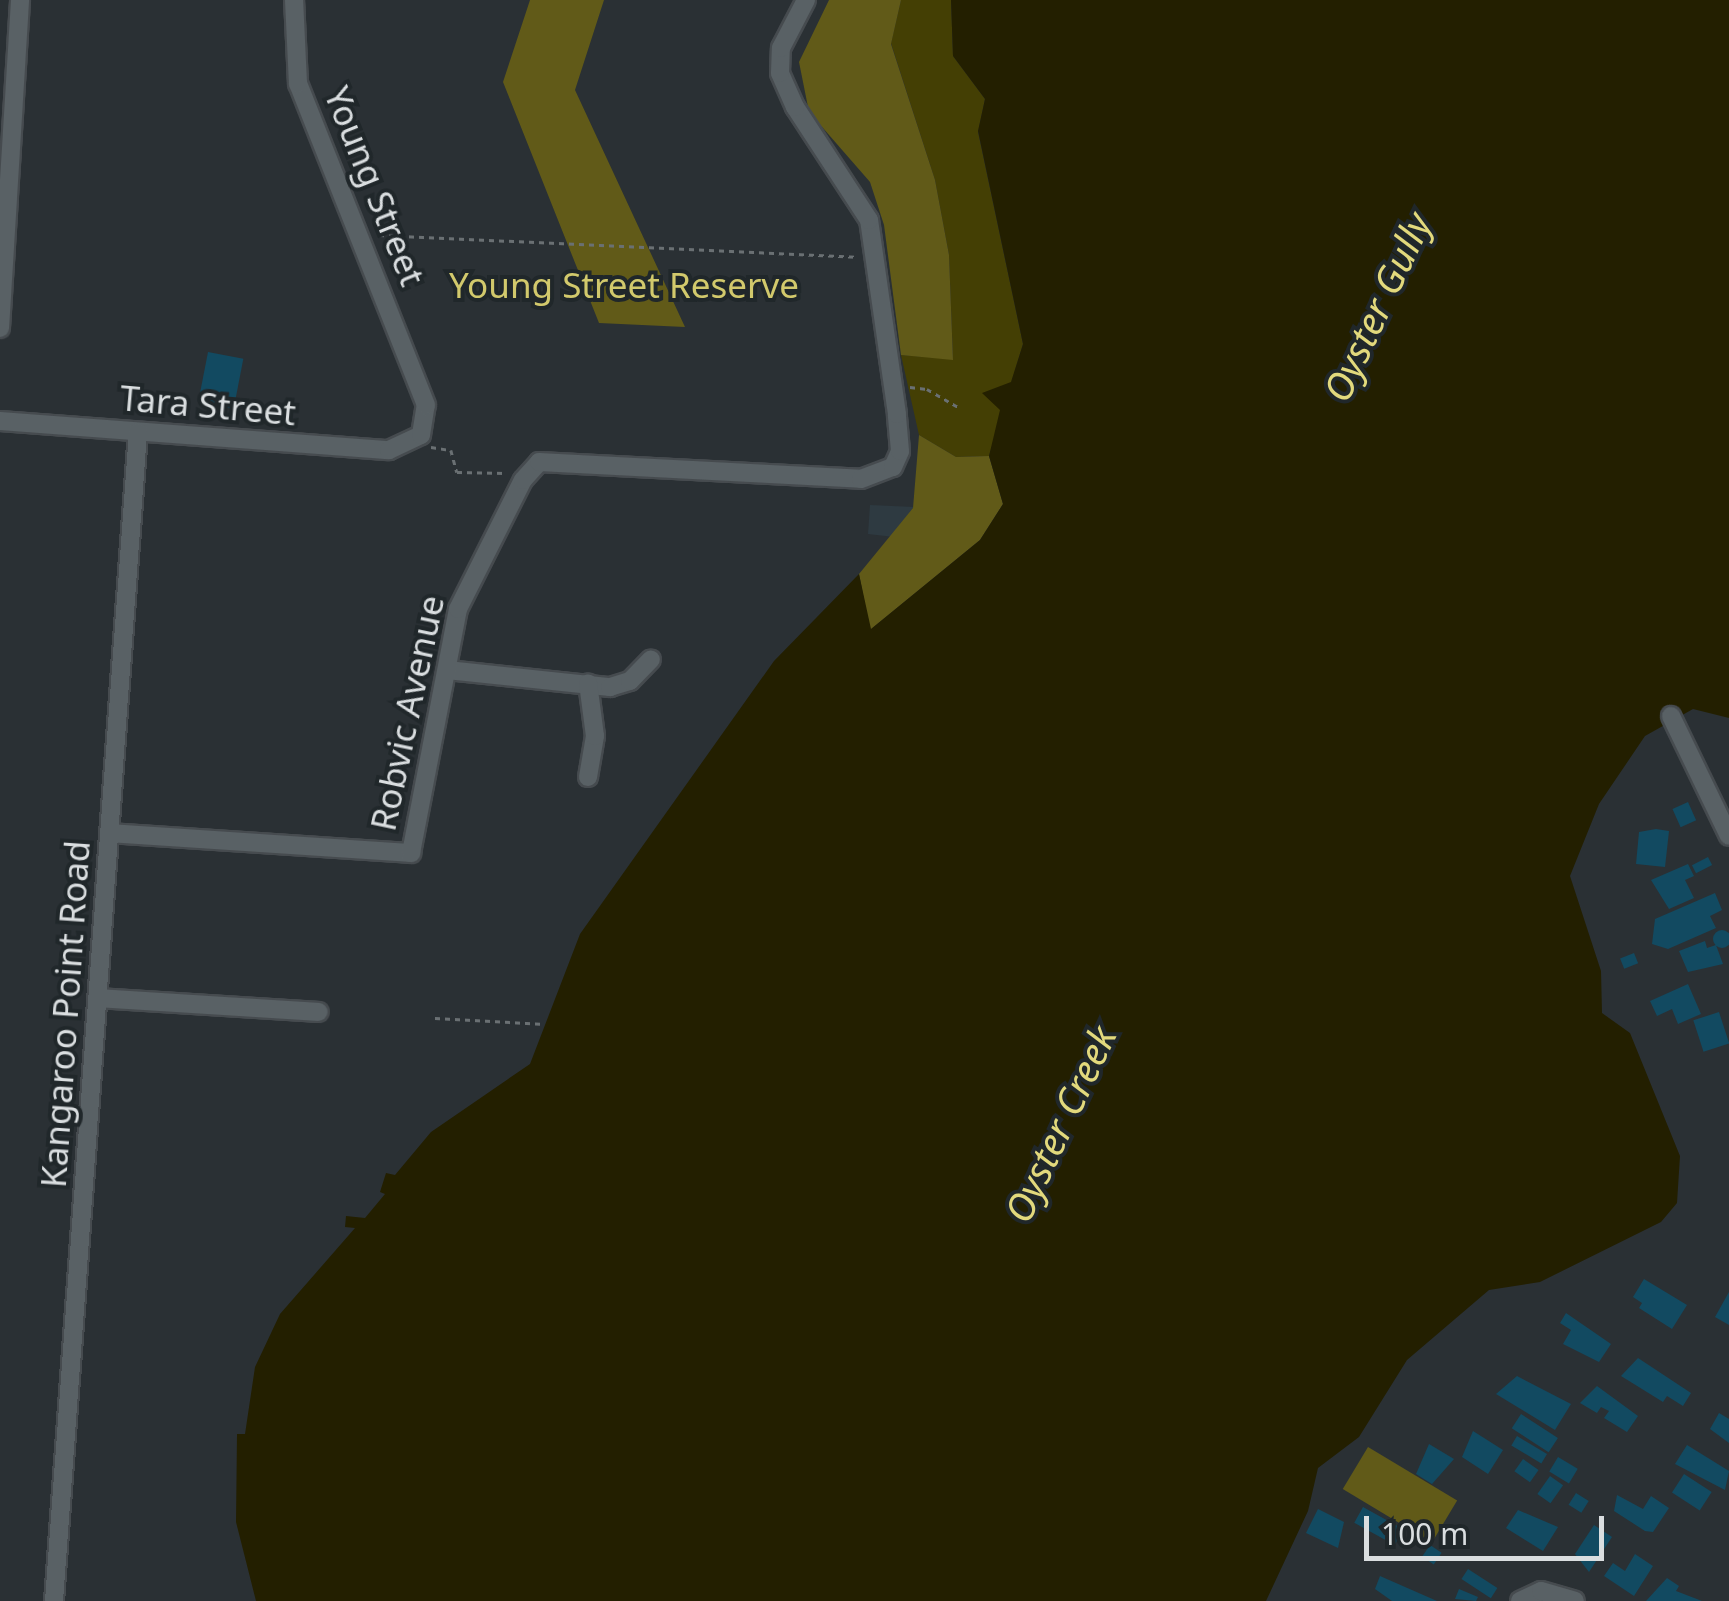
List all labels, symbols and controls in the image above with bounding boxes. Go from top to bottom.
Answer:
street label: Young Street [316,80,434,292]
water label: Oyster Gully [1313,205,1441,409]
park label: Young Street Reserve [449,264,799,306]
street label: Tara Street [118,376,298,434]
street label: Robvic Avenue [362,592,452,834]
street label: Kangaroo Point Road [32,839,98,1189]
water label: Oyster Creek [995,1019,1125,1229]
scale bar [1369,1496,1609,1558]
text: 100 m [1381,1513,1468,1554]

